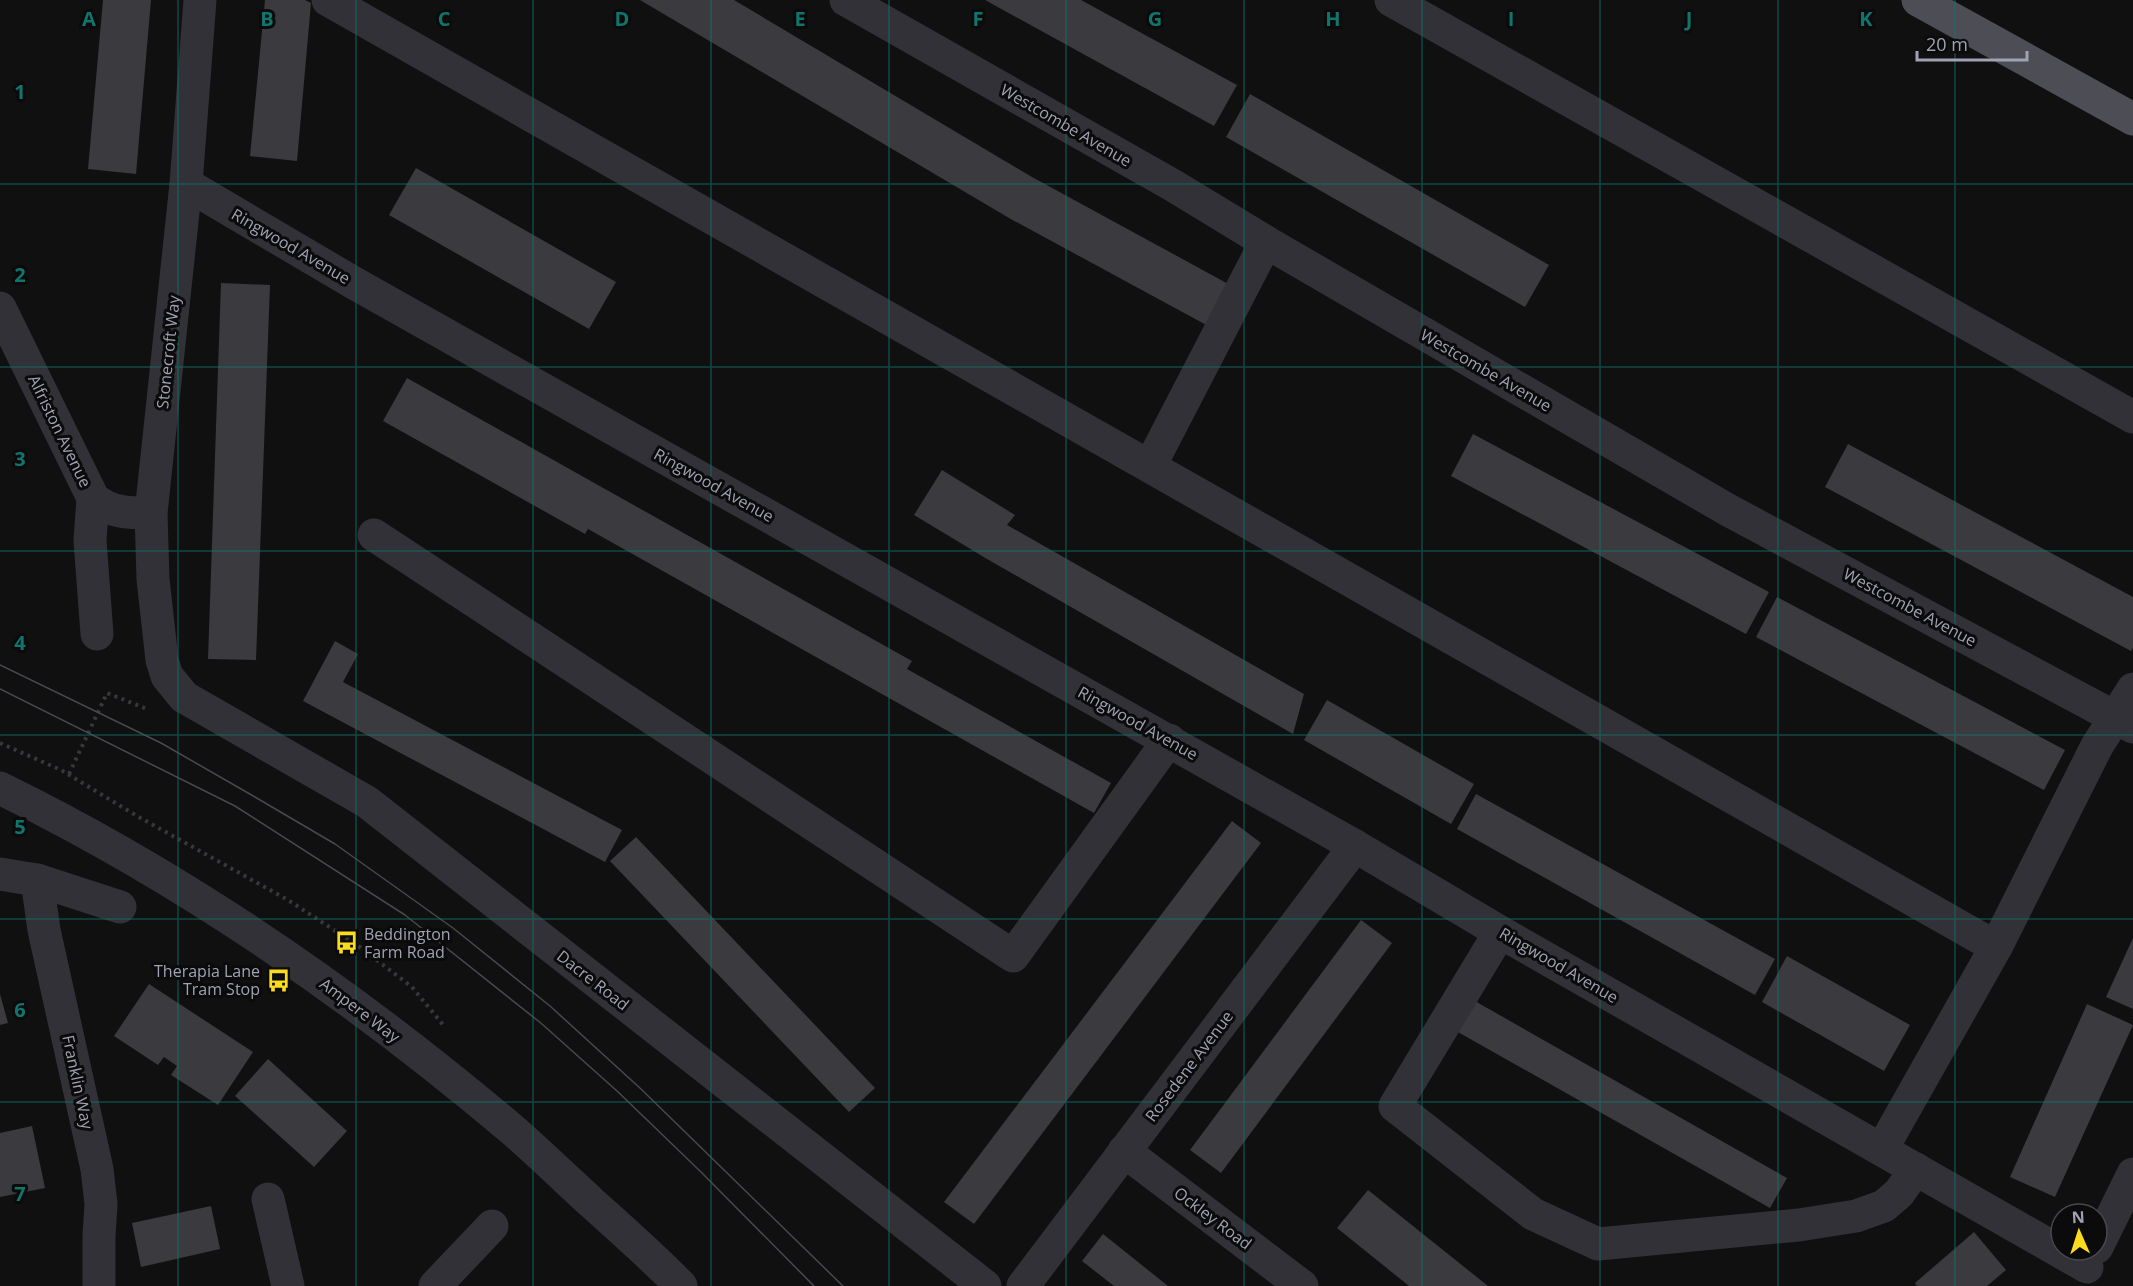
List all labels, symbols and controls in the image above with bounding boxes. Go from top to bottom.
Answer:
text: A [82,5,96,32]
text: B [260,5,274,32]
text: C [438,5,451,32]
text: D [615,5,629,32]
text: E [794,5,806,32]
text: F [973,5,983,32]
text: G [1148,5,1162,32]
text: H [1325,5,1341,32]
text: I [1508,5,1514,32]
text: J [1684,5,1692,32]
text: K [1859,5,1873,32]
scale bar [1917,24,2026,62]
text: 20 m [1926,32,1968,56]
text: 1 [14,78,26,105]
street label: Westcombe Avenue [996,79,1136,171]
street label: Ringwood Avenue [228,203,354,289]
text: 2 [14,261,26,288]
street label: Stonecroft Way [151,293,185,410]
street label: Westcombe Avenue [1416,324,1556,416]
street label: Alfriston Avenue [23,371,97,491]
street label: Ringwood Avenue [650,443,778,527]
text: 3 [14,445,26,472]
street label: Westcombe Avenue [1840,563,1980,651]
text: 4 [14,629,26,656]
street label: Ringwood Avenue [1074,681,1202,765]
text: 5 [14,813,26,840]
street label: Ringwood Avenue [1496,922,1622,1008]
place label: Beddington Farm Road [364,923,451,963]
bus stop icon: Beddington Farm Road [333,930,359,956]
street label: Dacre Road [552,945,634,1015]
place label: Therapia Lane Tram Stop [154,960,260,1000]
bus stop icon: Therapia Lane Tram Stop [265,967,291,993]
street label: Ampere Way [315,973,405,1048]
text: 6 [14,996,26,1023]
street label: Rosedene Avenue [1140,1006,1238,1126]
street label: Franklin Way [57,1033,99,1132]
text: 7 [14,1180,26,1207]
street label: Ockley Road [1170,1182,1256,1254]
north arrow [2049,1202,2109,1262]
text: N [2071,1206,2085,1228]

